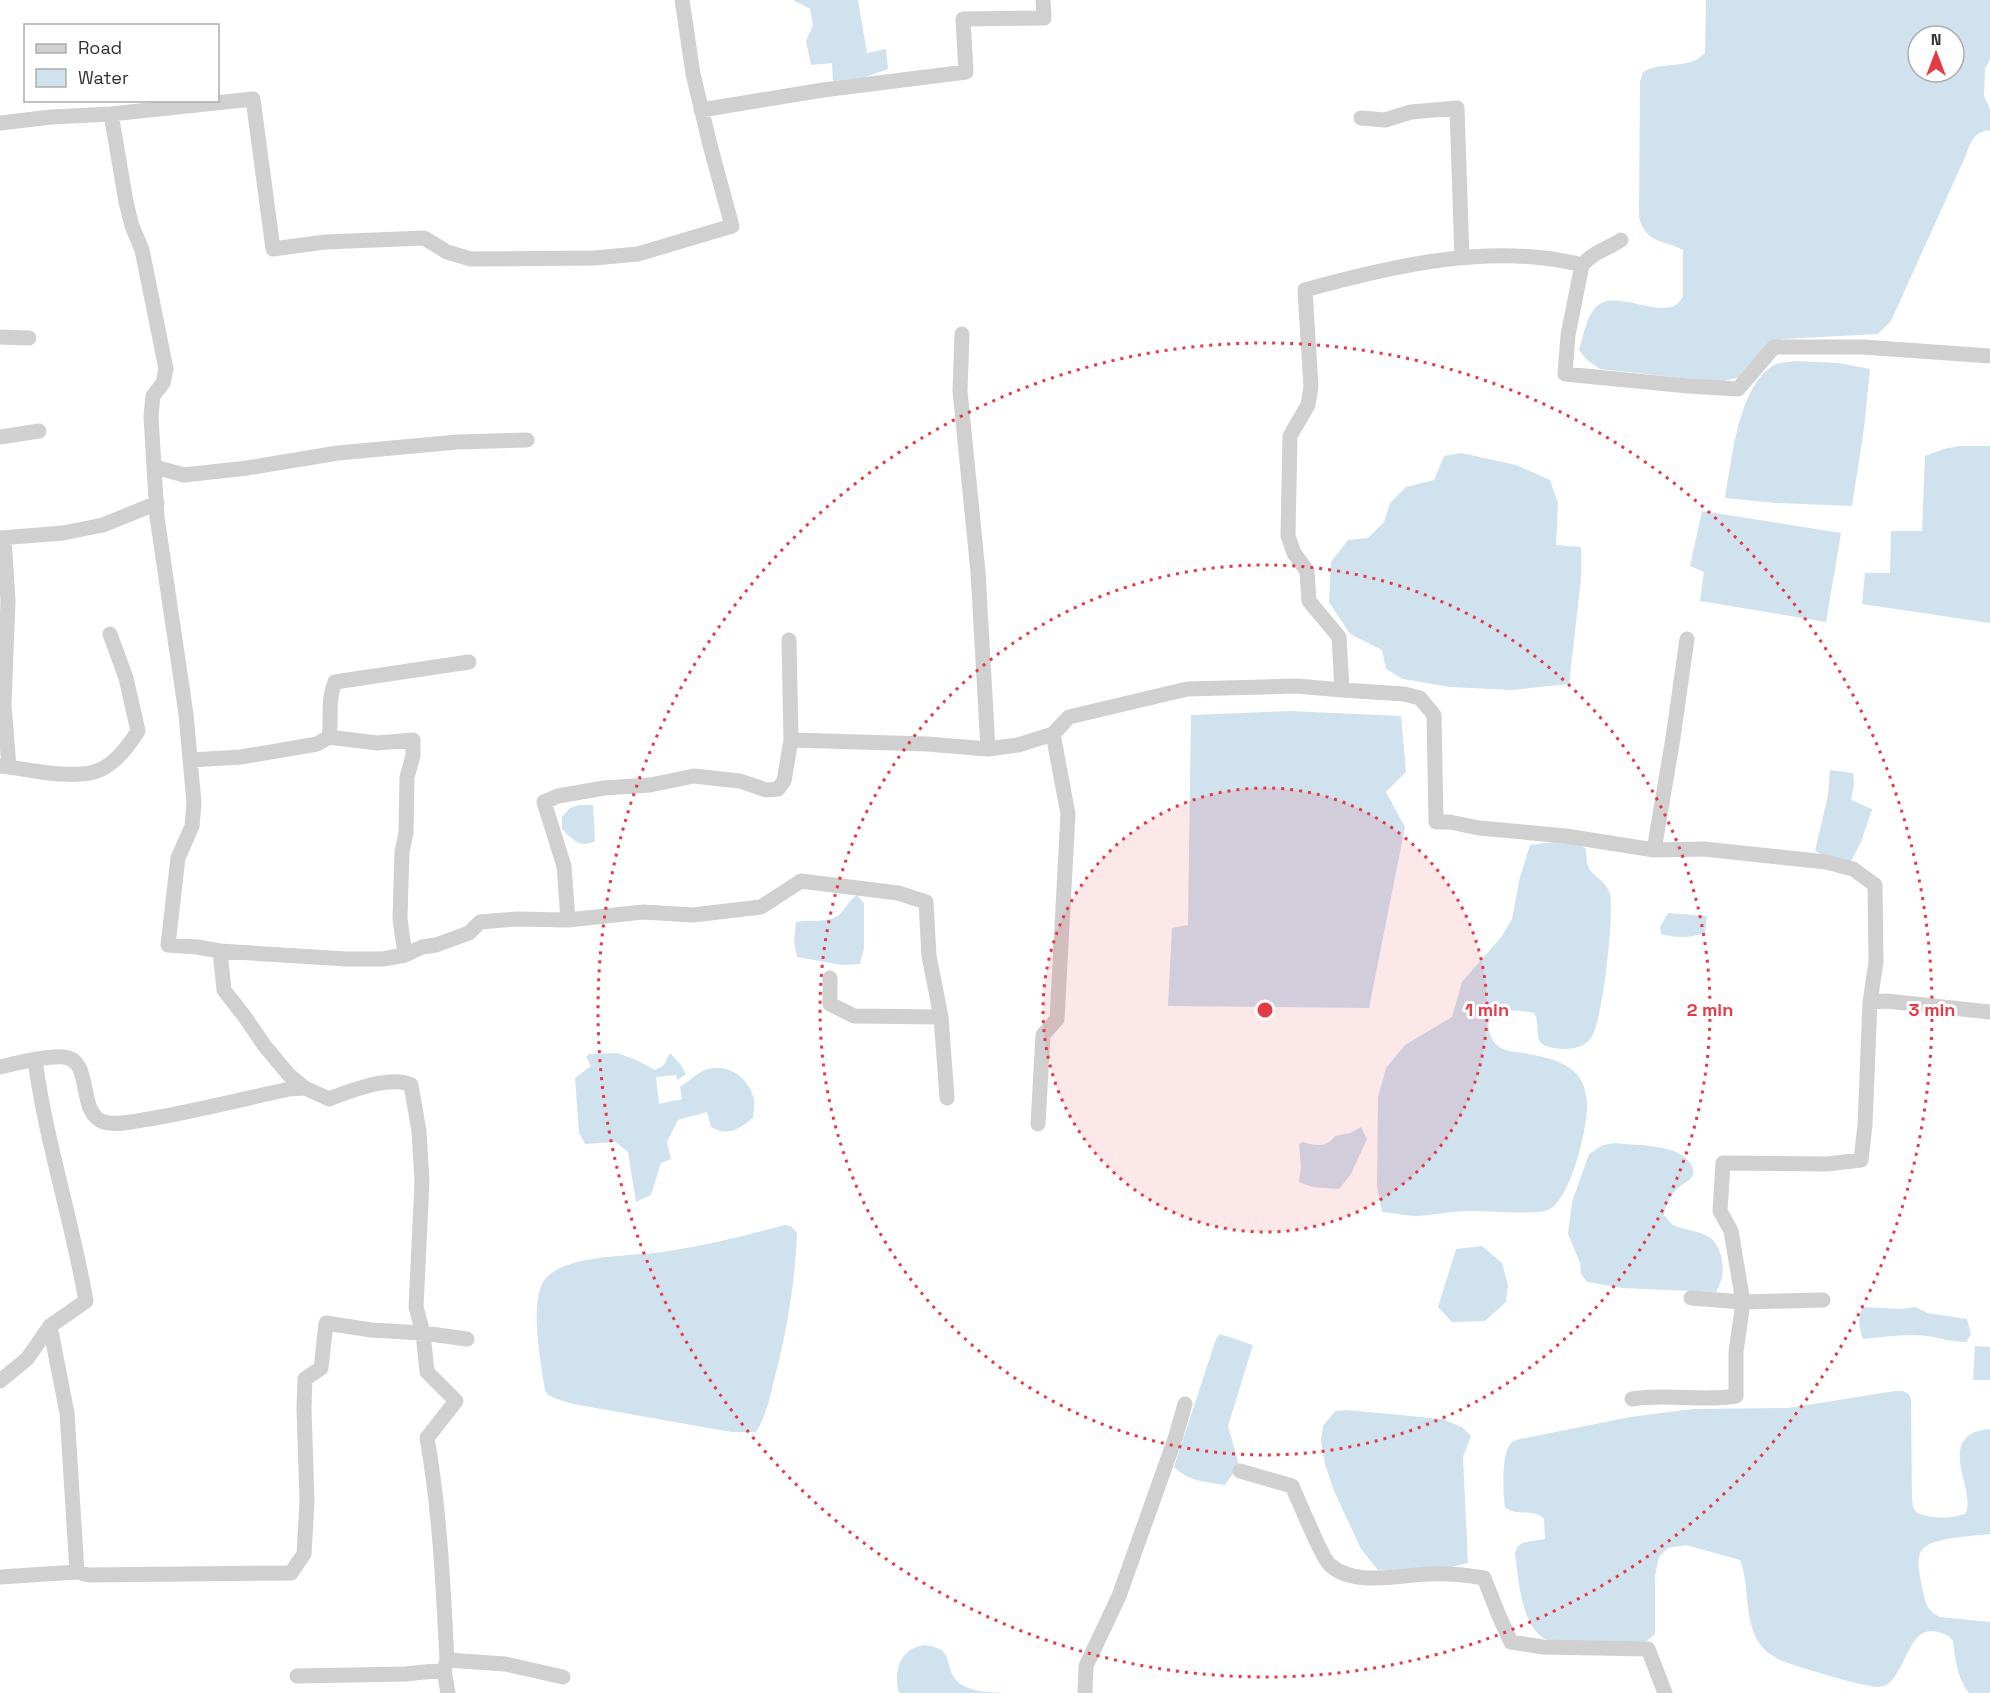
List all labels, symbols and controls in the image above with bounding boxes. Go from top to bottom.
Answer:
legend [24,24,219,102]
north arrow [1906,24,1966,84]
text: N [1931,29,1941,50]
text: Road [78,36,122,59]
text: Water [78,66,129,89]
text: 1 min [1465,998,1509,1021]
text: 2 min [1687,998,1733,1021]
text: 3 min [1909,998,1955,1021]
centre of rings [1255,1000,1275,1020]

